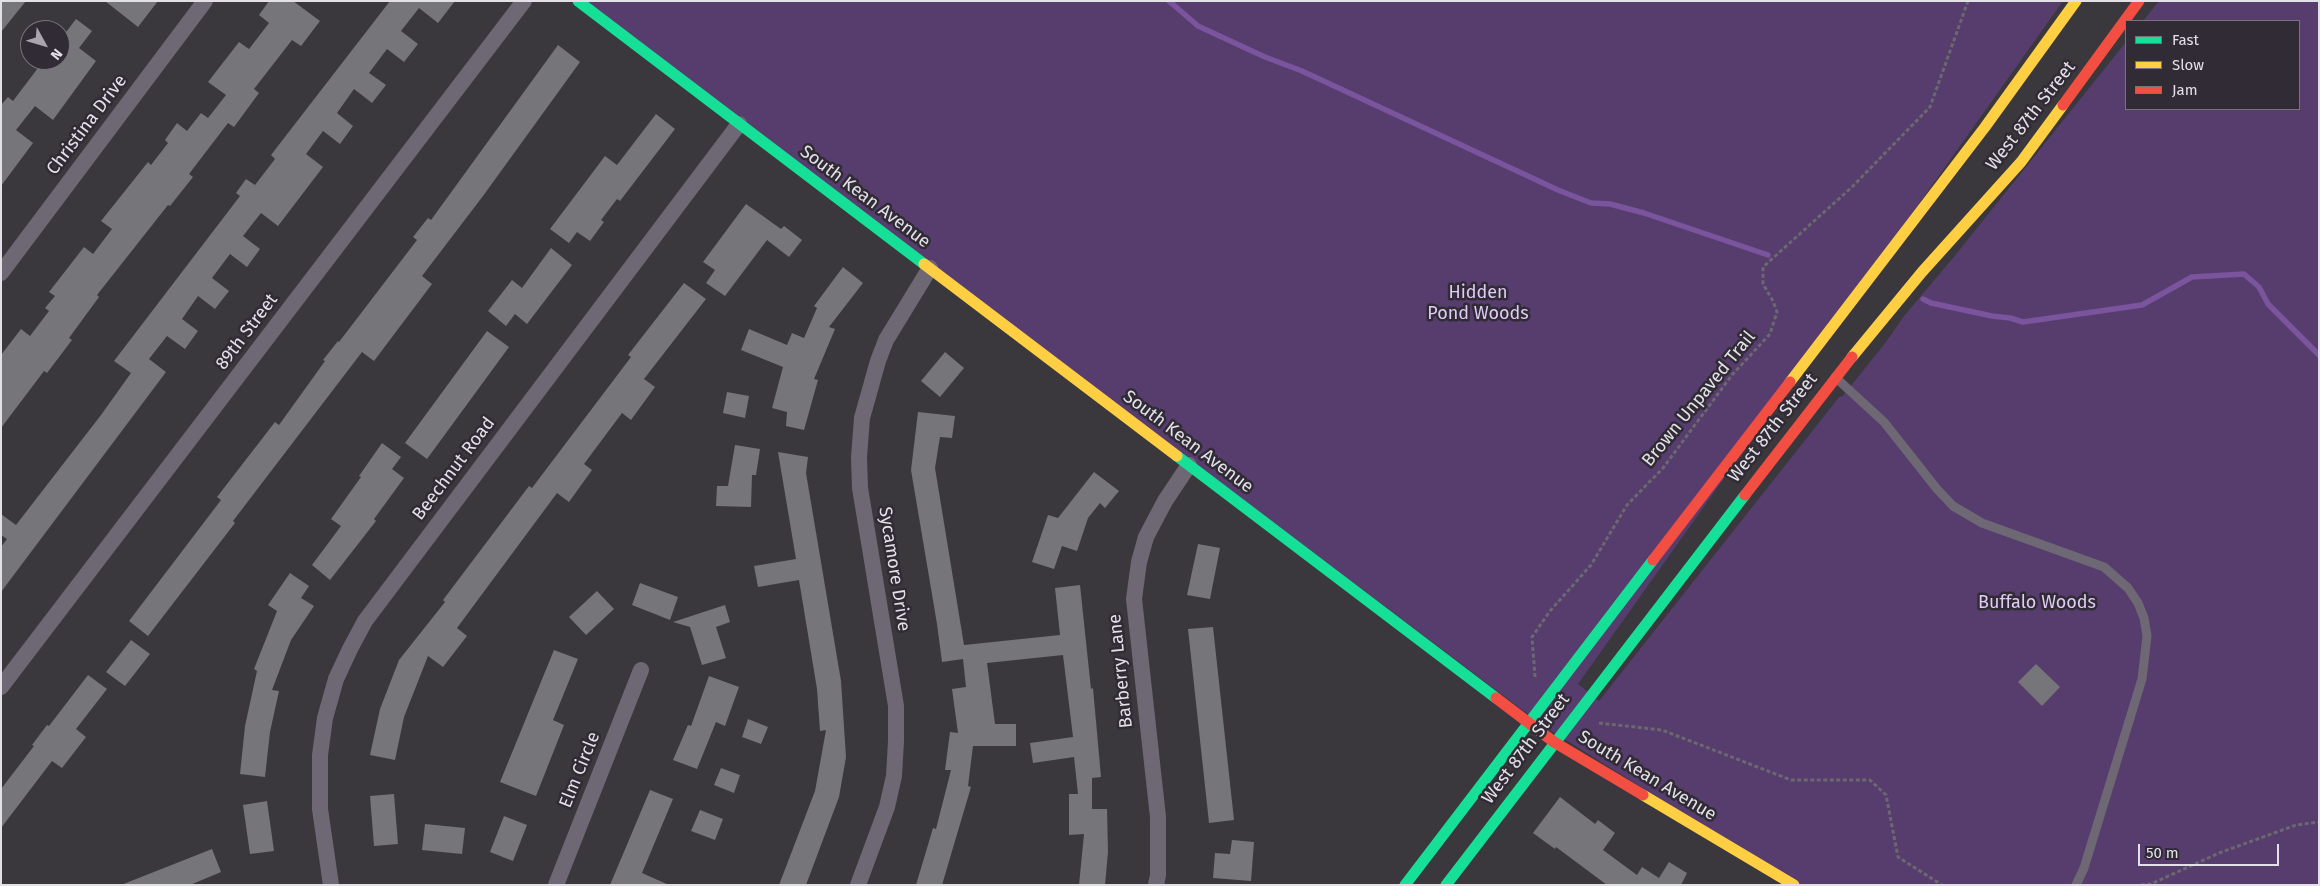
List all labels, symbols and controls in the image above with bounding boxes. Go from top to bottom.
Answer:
north arrow [20,20,70,70]
legend [2125,20,2300,110]
text: Fast [2172,31,2199,49]
text: N [47,45,66,63]
text: Slow [2172,56,2204,74]
street label: West 87th Street [1982,57,2080,175]
street label: Christina Drive [42,71,132,179]
text: Jam [2172,81,2198,99]
street label: South Kean Avenue [796,141,934,253]
park label: Hidden Pond Woods [1427,282,1529,324]
street label: 89th Street [211,290,283,374]
street label: Brown Unpaved Trail [1638,327,1760,471]
street label: West 87th Street [1724,369,1822,487]
street label: South Kean Avenue [1119,386,1257,498]
street label: Beechnut Road [408,413,500,525]
street label: Sycamore Drive [873,505,915,633]
park label: Buffalo Woods [1978,592,2096,614]
street label: Barberry Lane [1104,613,1138,729]
street label: West 87th Street [1478,690,1574,808]
street label: South Kean Avenue [1574,726,1720,826]
street label: Elm Circle [555,729,605,811]
scale bar [2140,834,2281,866]
text: 50 m [2146,844,2179,862]

